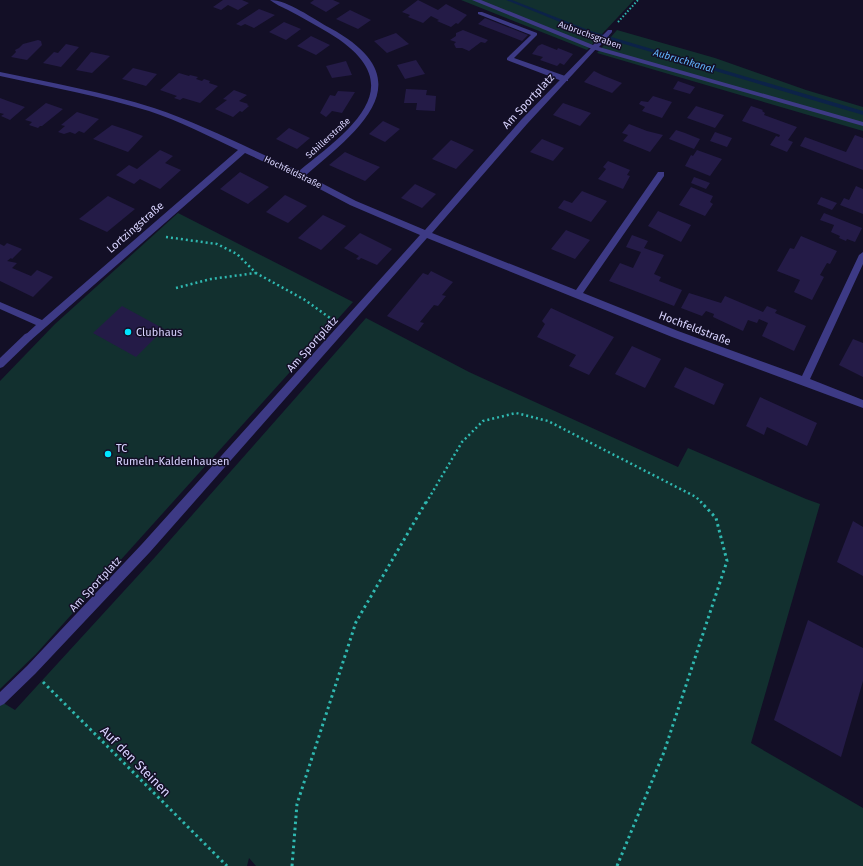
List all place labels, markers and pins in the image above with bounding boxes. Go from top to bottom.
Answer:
place label: Clubhaus [136,326,182,339]
marker: Clubhaus [123,327,133,337]
place label: TC Rumeln-Kaldenhausen [116,442,229,468]
marker: TC Rumeln-Kaldenhausen [103,449,113,459]

